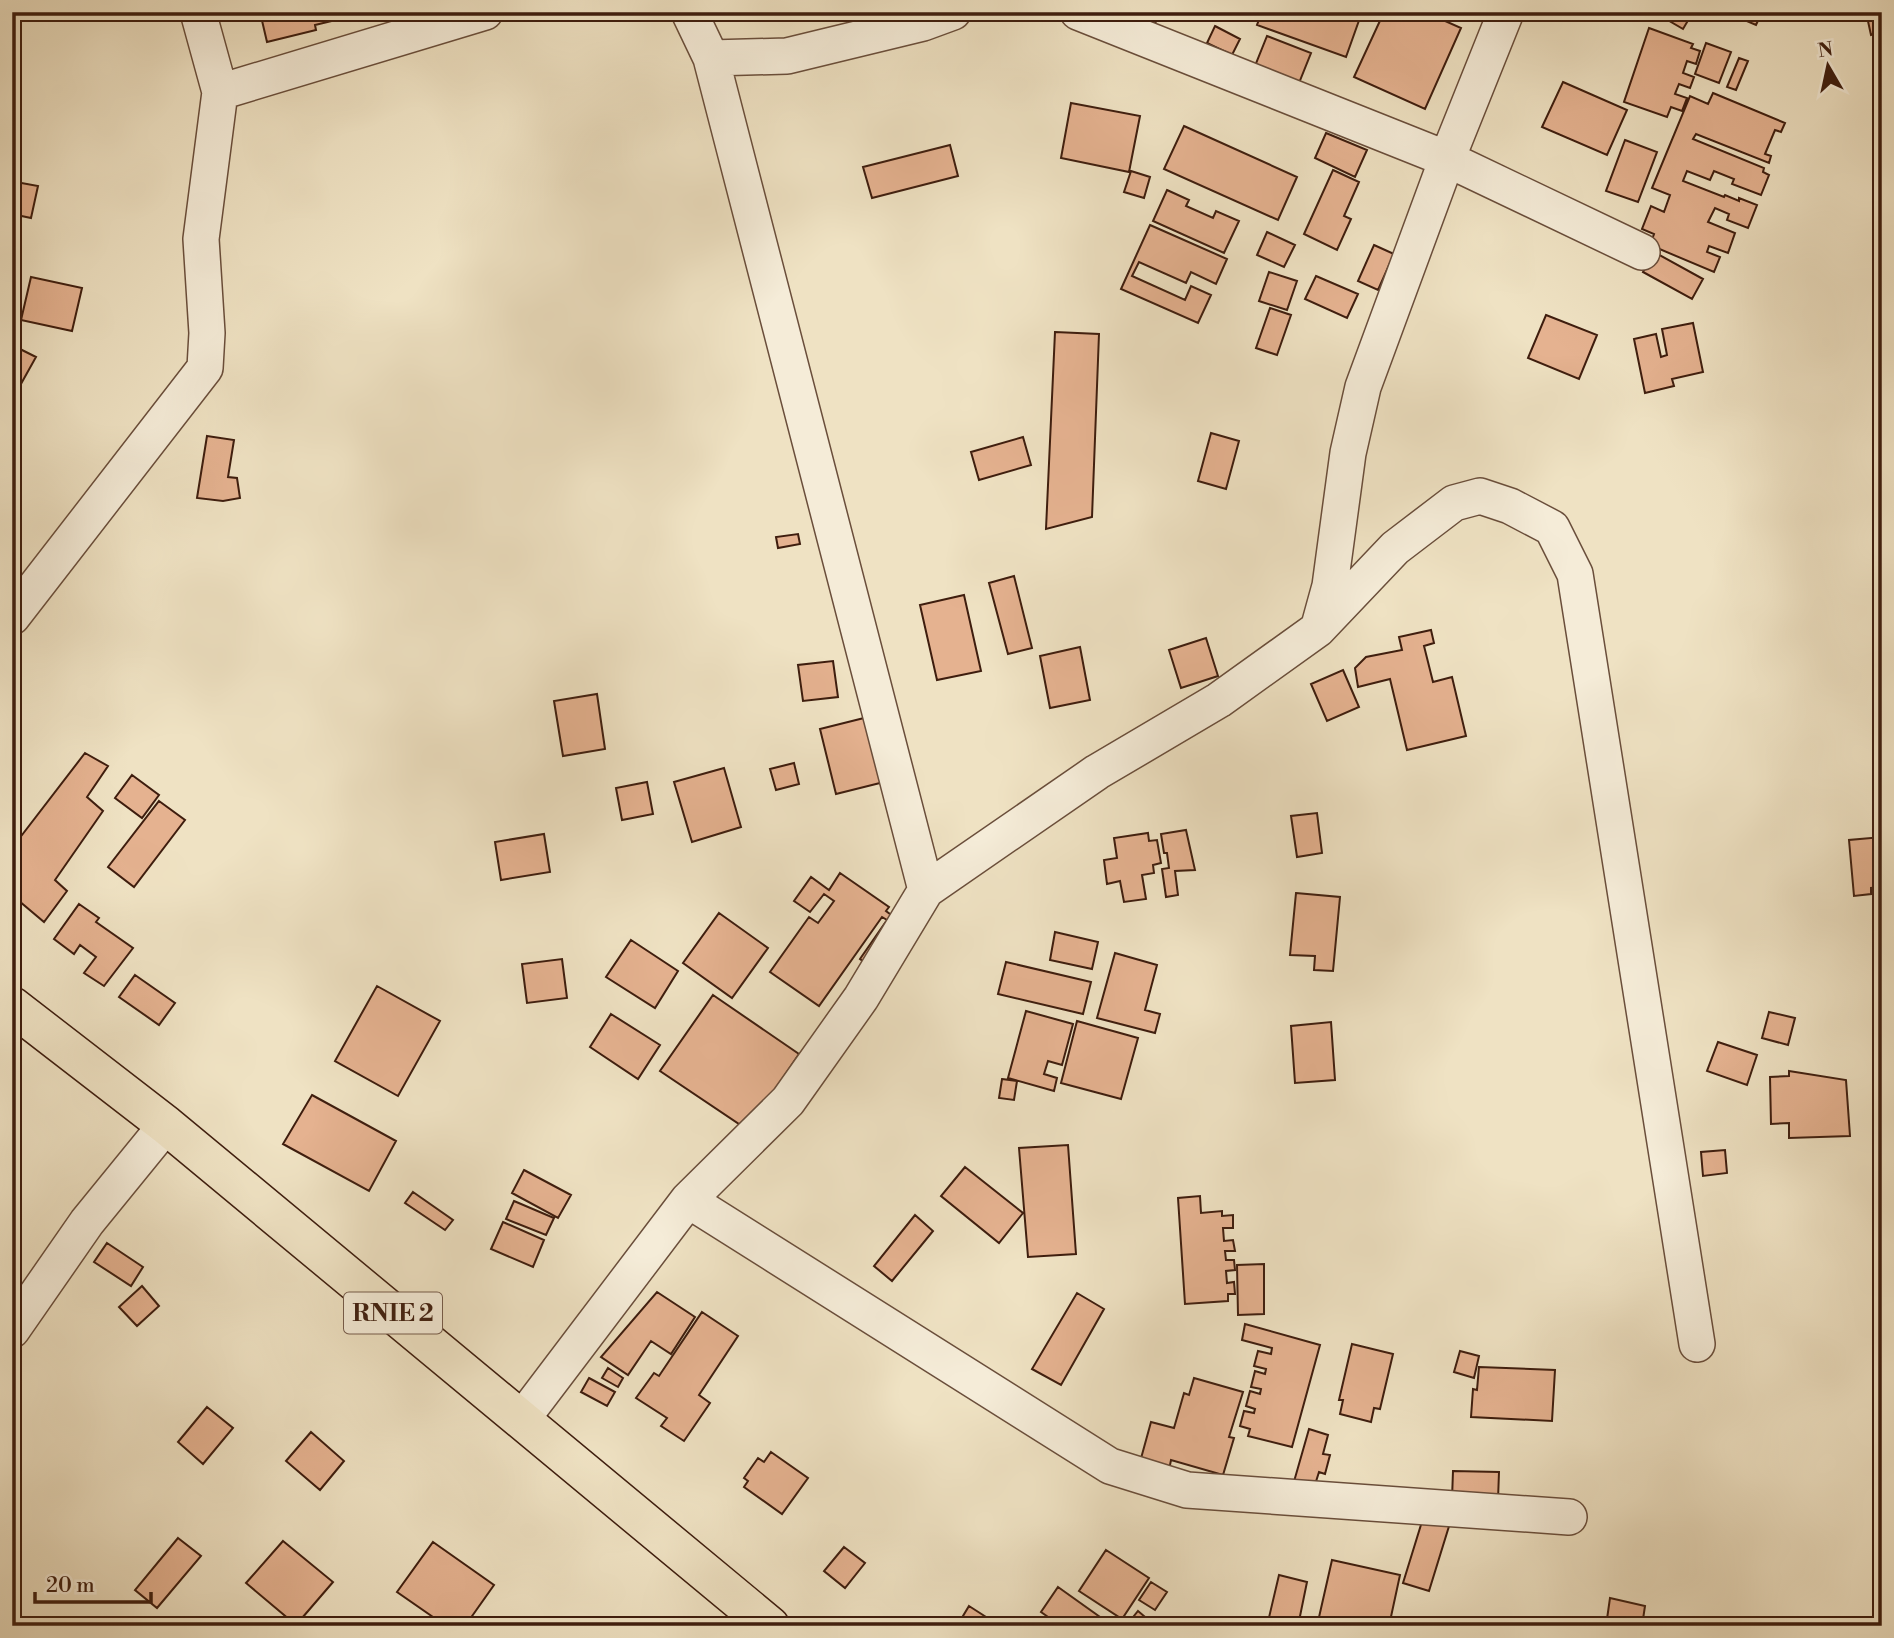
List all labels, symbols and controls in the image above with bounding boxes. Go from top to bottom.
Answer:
north arrow [1792,32,1862,102]
text: N [1816,37,1835,63]
road number: RNIE 2 [344,1293,442,1334]
scale bar [35,1561,150,1605]
text: 20 m [46,1573,95,1599]

